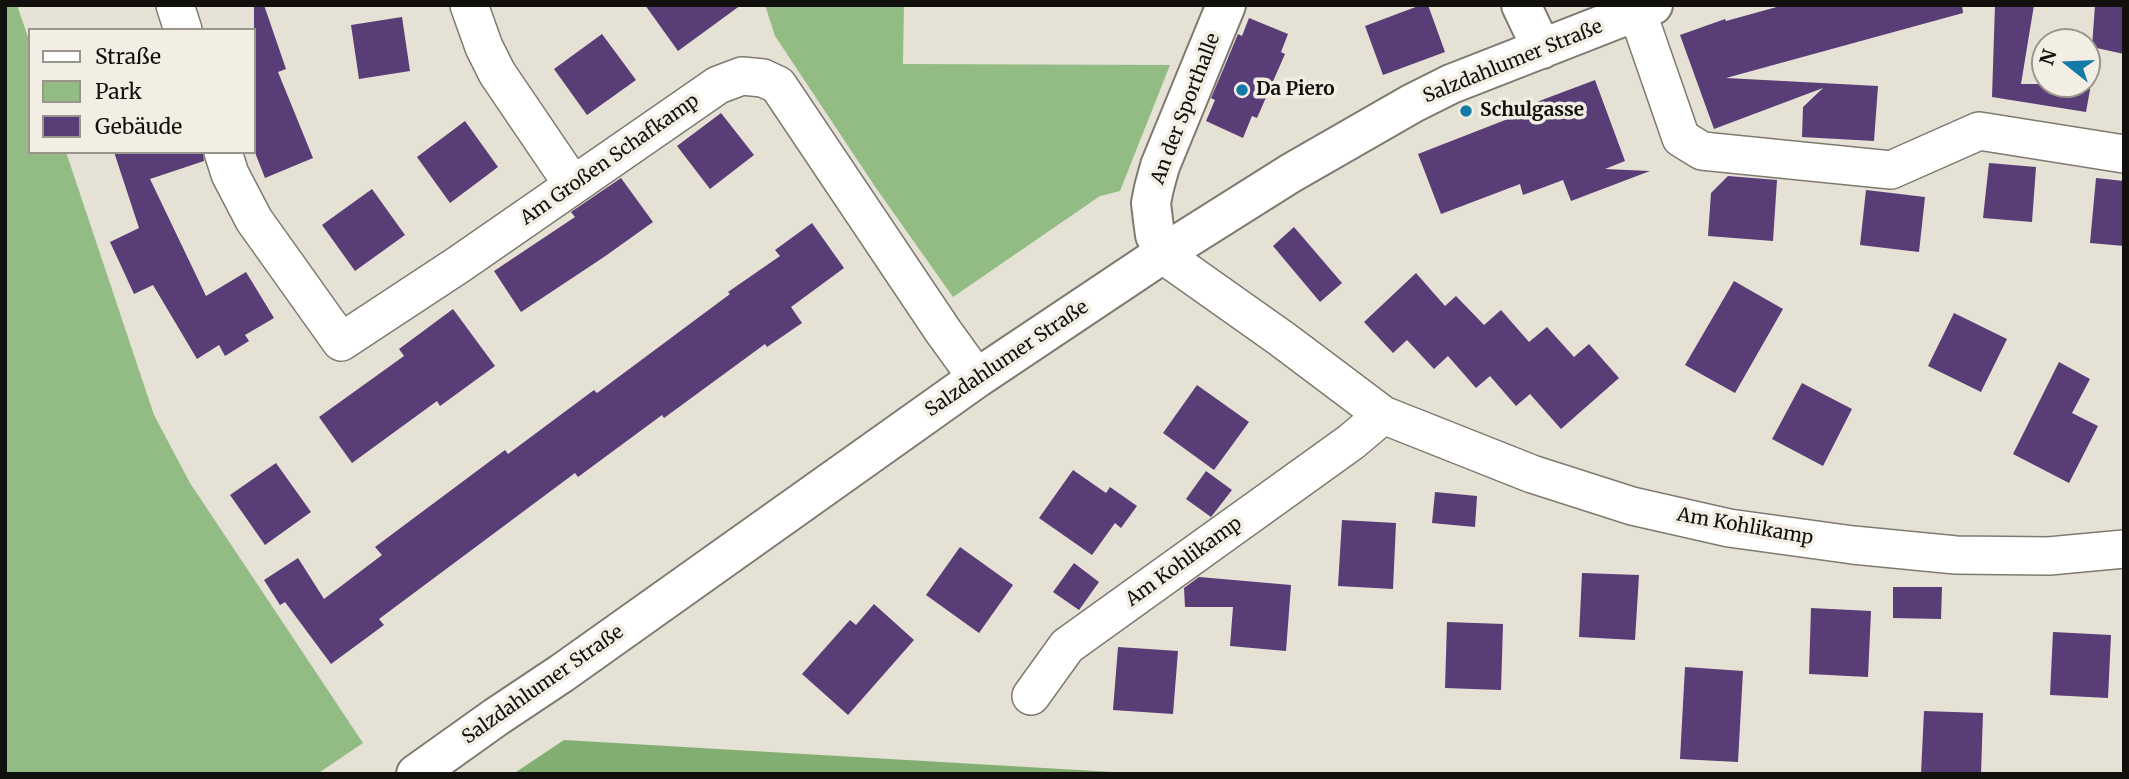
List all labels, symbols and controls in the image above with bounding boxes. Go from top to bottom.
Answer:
street label: Salzdahlumer Straße [1420,16,1606,108]
legend [28,28,256,154]
north arrow [2031,28,2101,98]
street label: An der Sporthalle [1147,30,1225,188]
text: Straße [95,43,161,70]
text: N [2034,46,2062,68]
text: Park [95,78,142,105]
place label: Da Piero [1256,79,1335,101]
marker: Da Piero [1234,82,1250,98]
street label: Am Großen Schafkamp [516,90,704,230]
place label: Schulgasse [1480,100,1584,122]
marker: Schulgasse [1458,103,1474,119]
text: Gebäude [95,113,182,140]
street label: Salzdahlumer Straße [921,296,1093,422]
street label: Am Kohlikamp [1675,504,1815,550]
street label: Am Kohlikamp [1122,512,1246,612]
street label: Salzdahlumer Straße [458,621,628,749]

